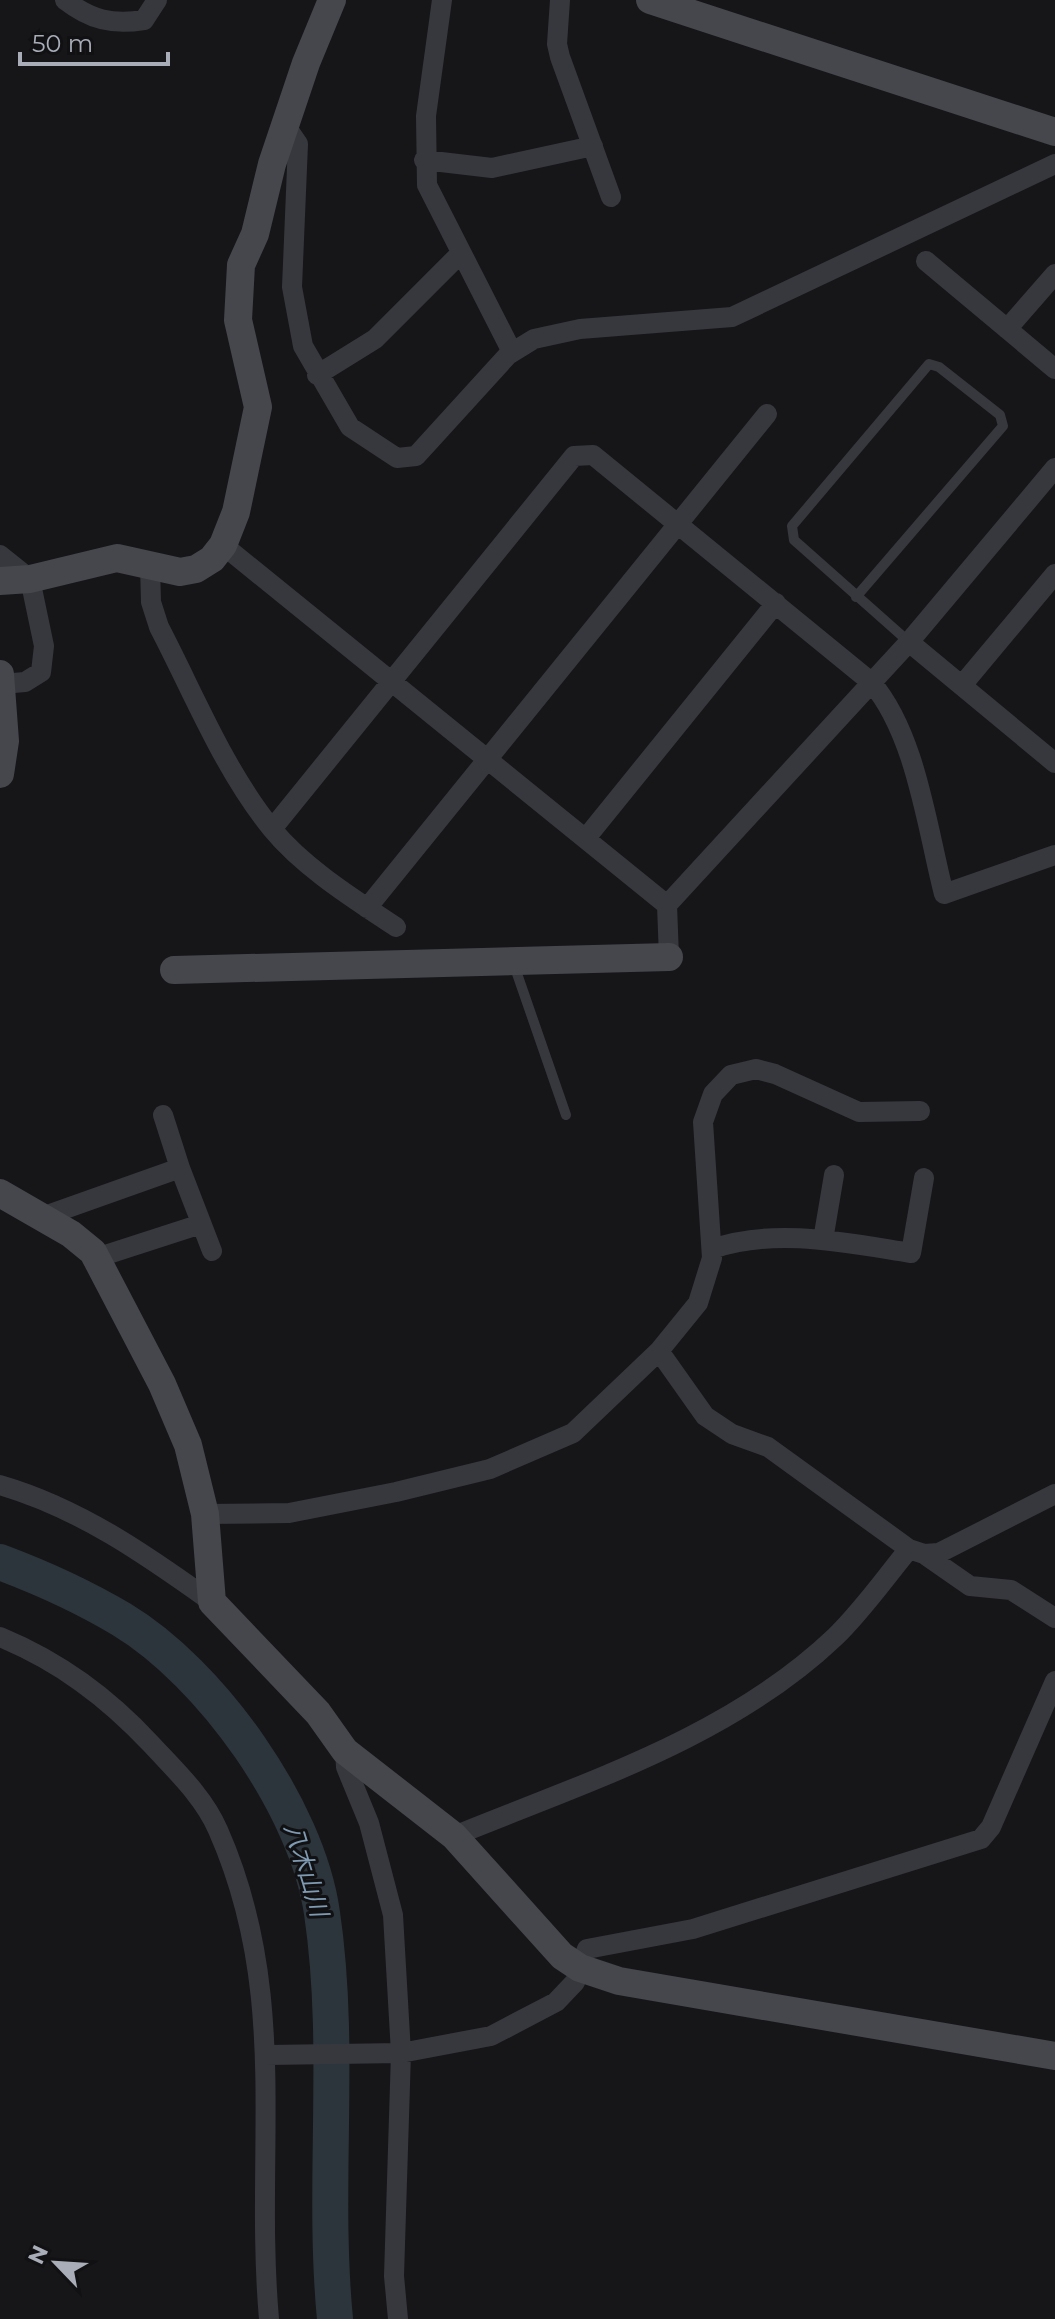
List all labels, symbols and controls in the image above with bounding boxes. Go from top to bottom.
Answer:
scale bar [20,16,168,66]
text: 50 m [32,29,93,58]
water label: 八木山川 [279,1820,335,1923]
north arrow [16,2223,96,2303]
text: N [22,2241,54,2269]

